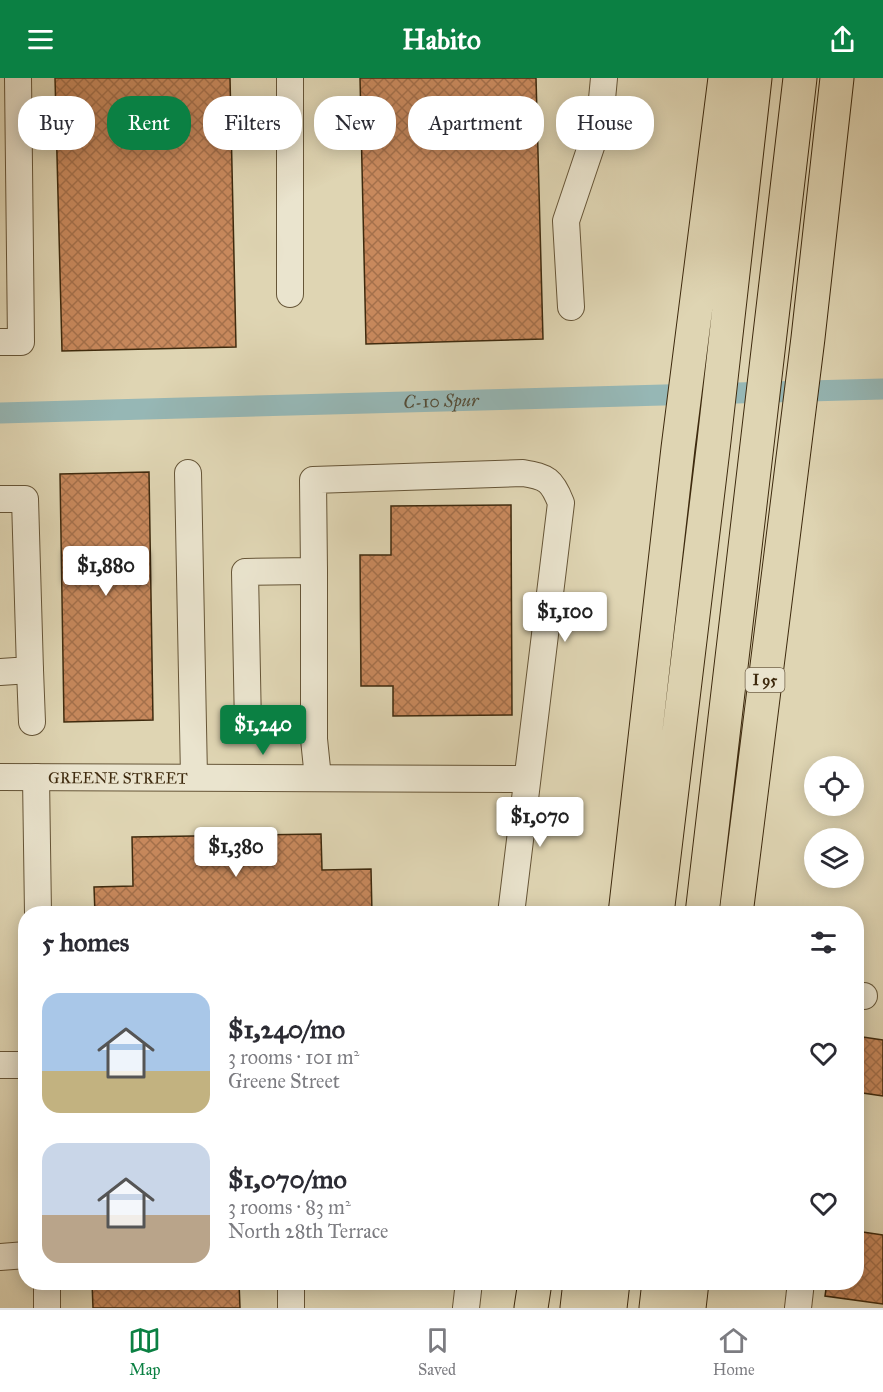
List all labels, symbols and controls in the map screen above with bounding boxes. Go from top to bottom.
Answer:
icon: menu [24,23,57,56]
text: Habito [402,23,481,56]
icon: share [826,23,859,56]
chip: Buy [18,96,95,150]
chip: Rent [107,96,191,150]
chip: Filters [203,96,302,150]
chip: New [314,96,396,150]
chip: Apartment [408,96,544,150]
chip: House [556,96,654,150]
water label: C-10 Spur [403,389,480,413]
pin: $1,880 [57,546,155,597]
text: $1,880 [77,553,135,577]
pin: $1,100 [516,592,614,643]
text: $1,100 [537,599,593,623]
road number: I 95 [746,668,784,692]
pin: $1,240 [214,705,312,756]
text: $1,240 [234,712,292,736]
map controls [804,756,864,888]
button: locate [804,756,864,816]
street label: GREENE STREET [48,768,188,788]
pin: $1,070 [491,797,589,848]
text: $1,070 [510,804,570,828]
pin: $1,380 [187,827,285,878]
button: layers [804,828,864,888]
text: $1,380 [208,834,264,858]
text: 5 homes [42,926,129,958]
icon: filters [807,926,840,959]
text: $1,240/mo [228,1013,345,1045]
icon: home [90,1017,162,1089]
icon: heart [807,1037,840,1070]
text: 3 rooms · 101 m² [228,1045,359,1069]
text: Greene Street [228,1069,340,1093]
text: $1,070/mo [228,1163,347,1195]
icon: home [90,1167,162,1239]
icon: heart [807,1187,840,1220]
text: 3 rooms · 83 m² [228,1195,351,1219]
text: North 28th Terrace [228,1219,388,1243]
tab: Map [128,1324,161,1379]
tab: Saved [418,1324,456,1379]
tab: Home [713,1324,755,1379]

